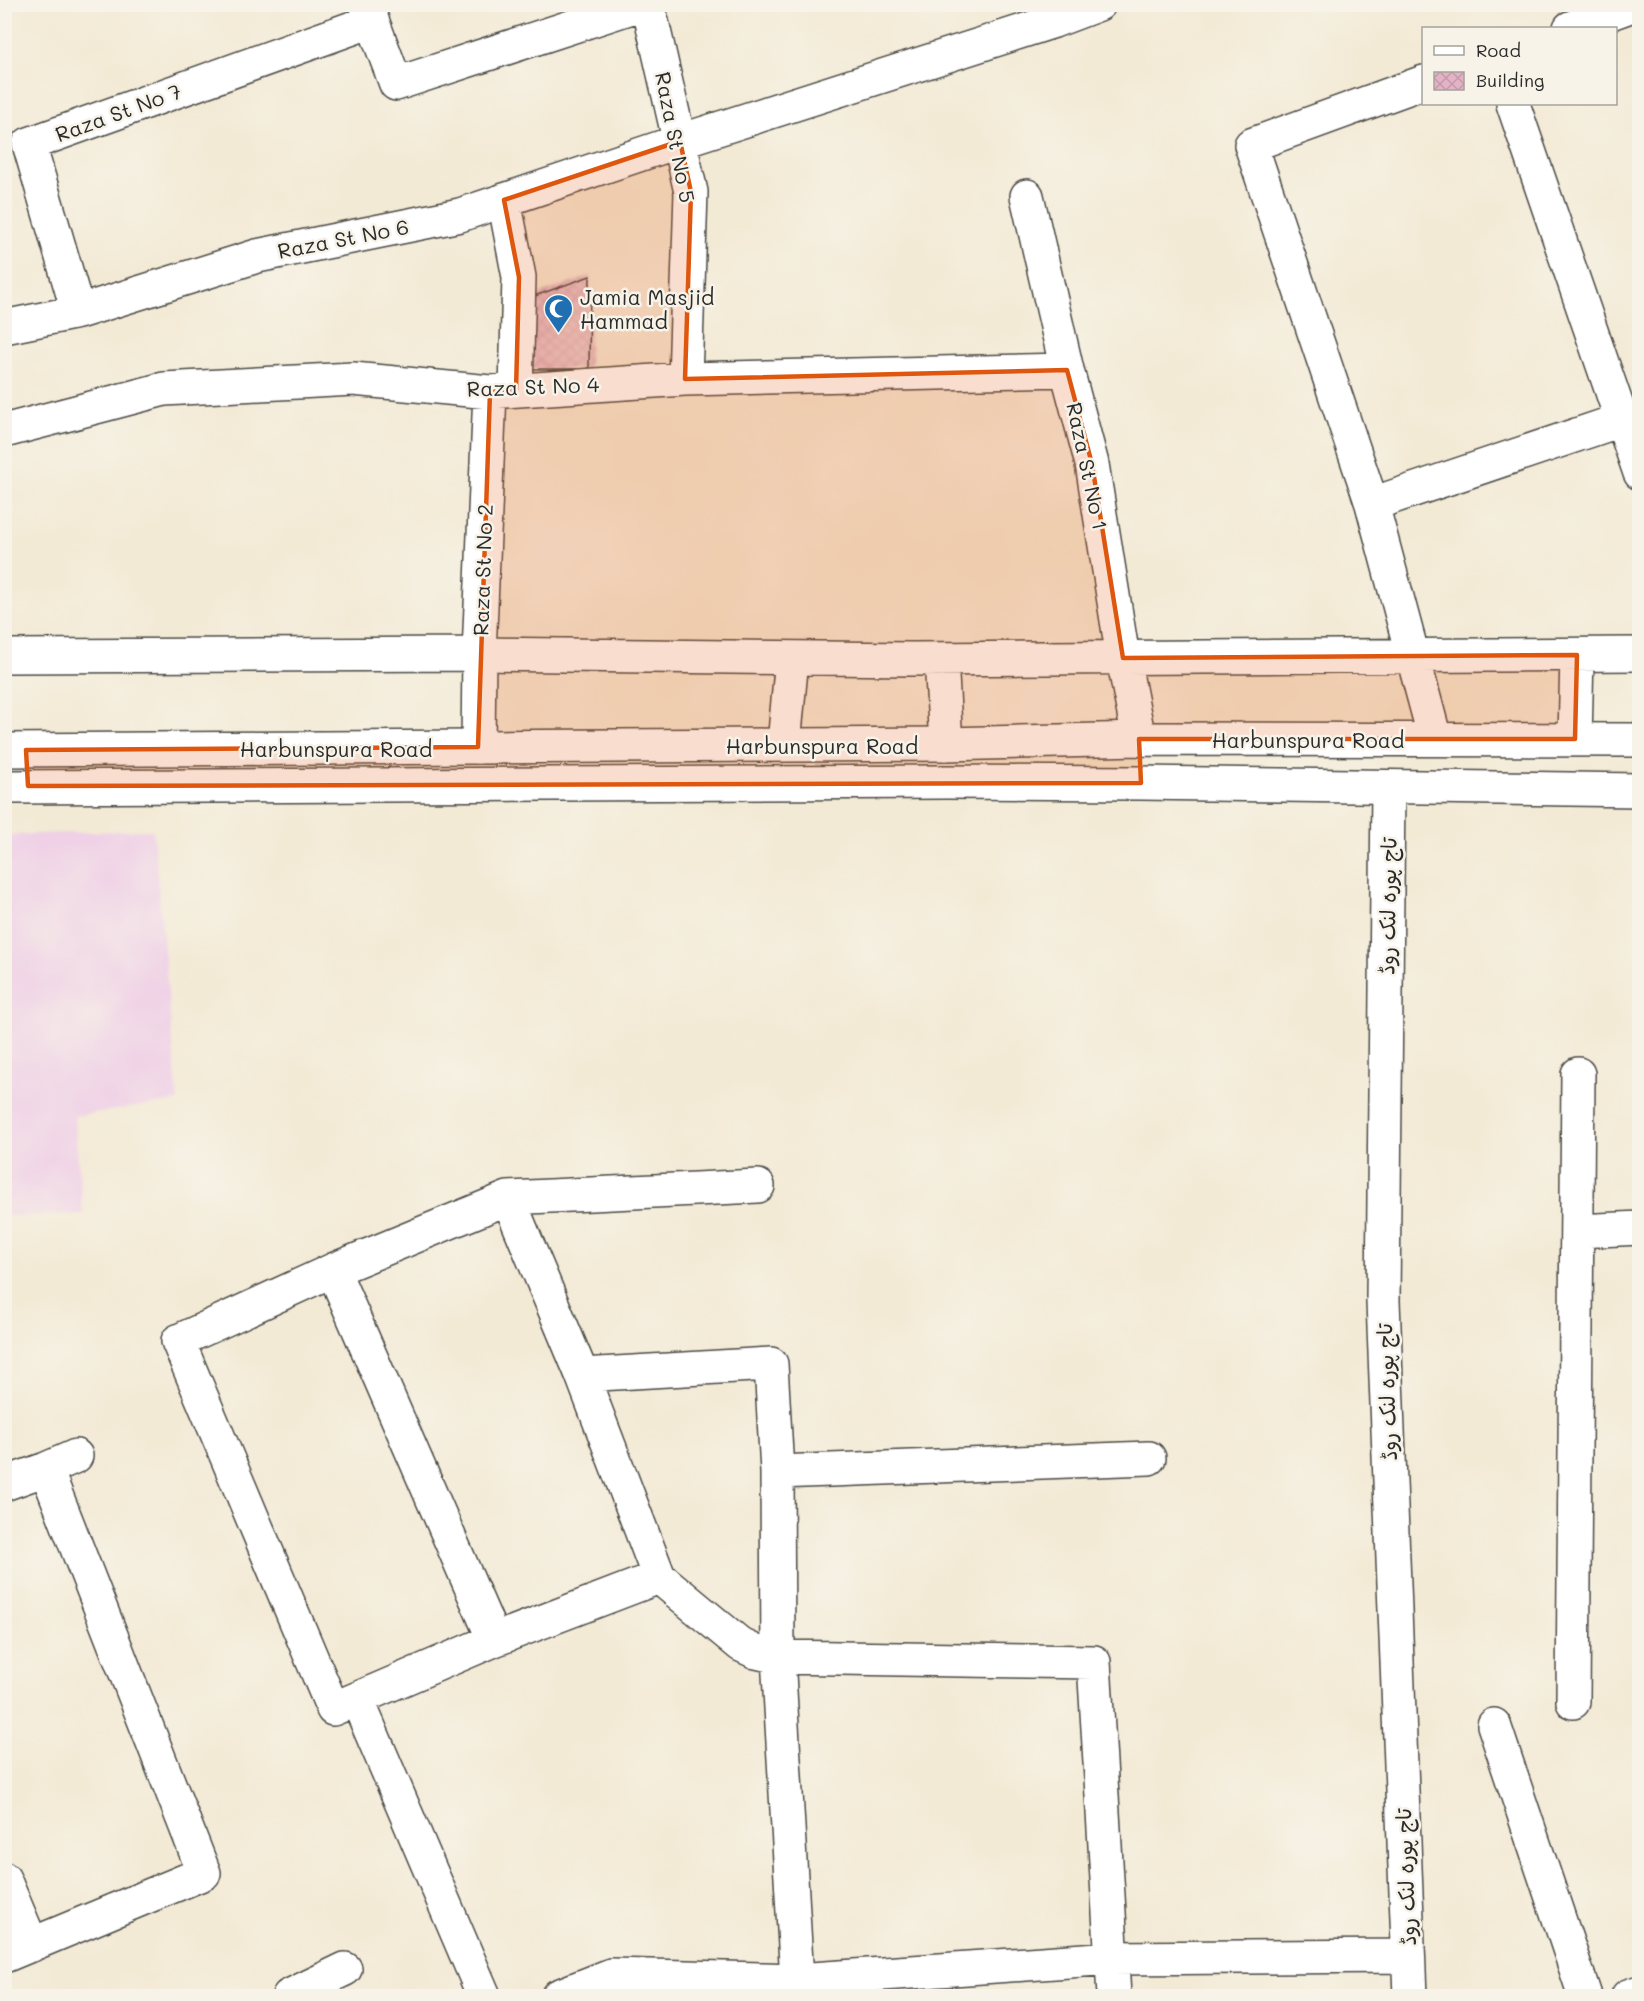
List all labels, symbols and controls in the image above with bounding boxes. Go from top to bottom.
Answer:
legend [1422,27,1617,105]
text: Road [1476,38,1521,62]
text: Building [1476,68,1544,92]
street label: Raza St No 5 [650,69,702,205]
street label: Raza St No 7 [51,77,185,147]
street label: Raza St No 6 [275,212,411,264]
place label: Jamia Masjid Hammad [580,283,714,334]
mosque icon: Jamia Masjid Hammad [543,292,575,334]
street label: Raza St No 4 [466,370,601,402]
street label: Raza St No 1 [1061,400,1115,532]
street label: Raza St No 2 [466,503,498,637]
street label: Harbunspura Road [1212,726,1404,753]
street label: Harbunspura Road [726,732,918,759]
street label: Harbunspura Road [240,735,432,762]
street label: تاج پورہ لنک روڈ [1372,836,1404,975]
street label: تاج پورہ لنک روڈ [1370,1322,1404,1461]
street label: تاج پورہ لنک روڈ [1389,1807,1423,1946]

